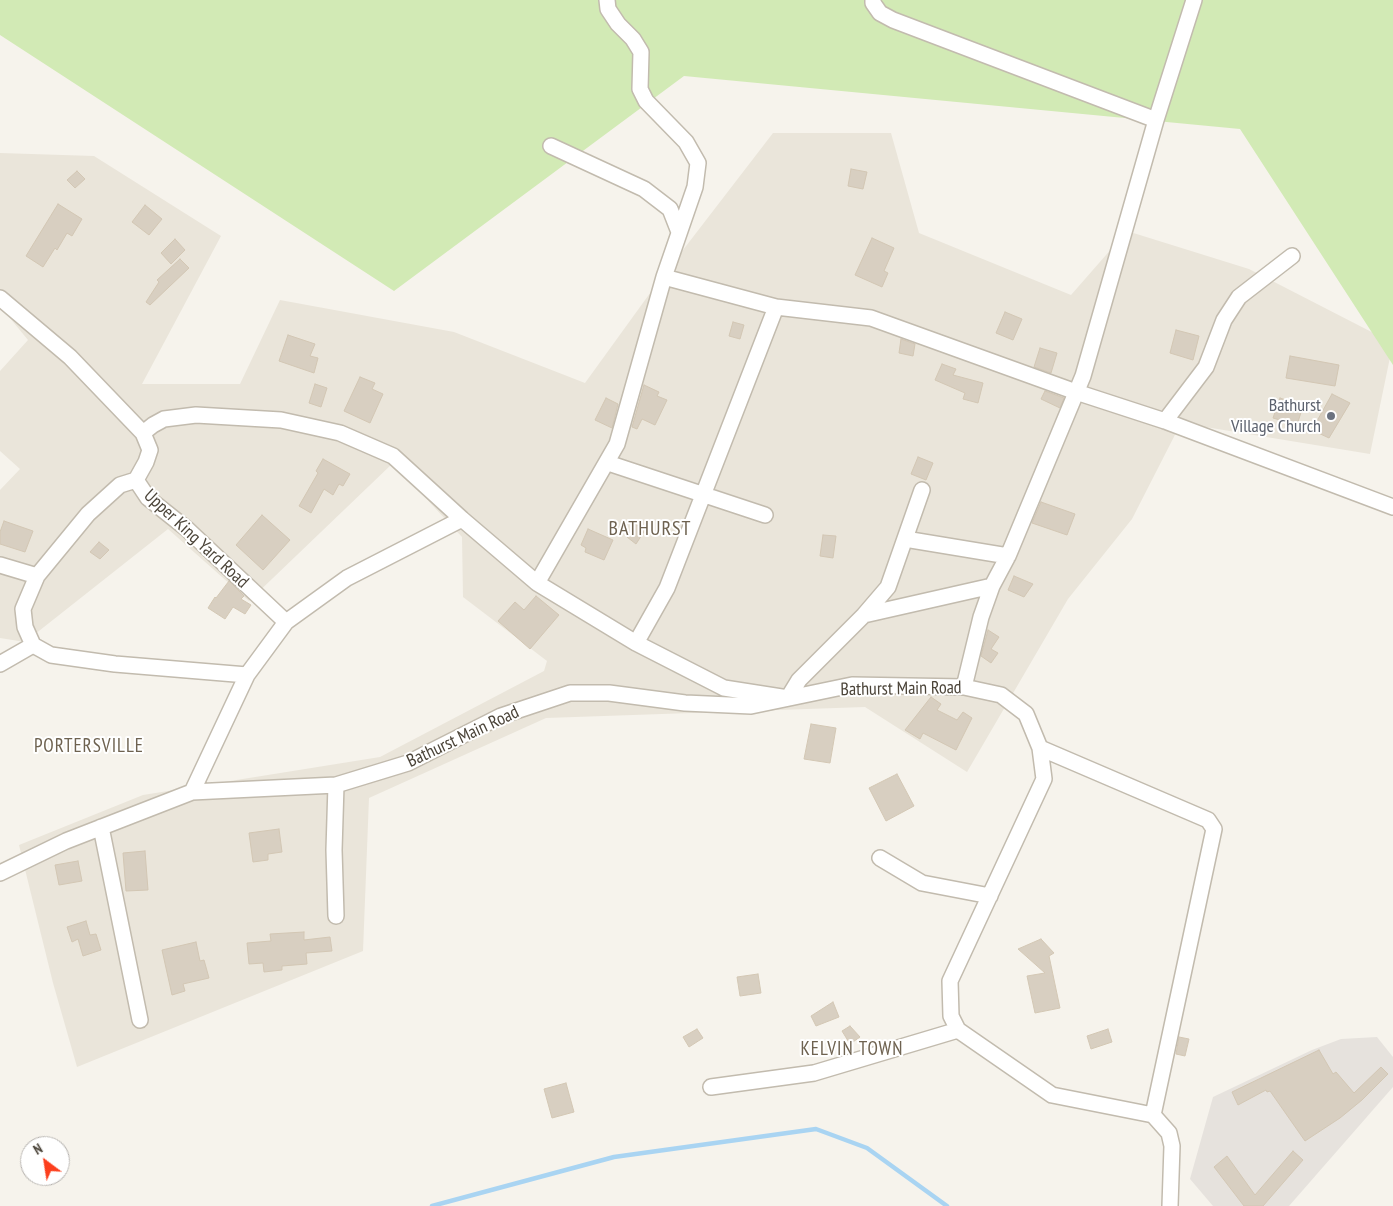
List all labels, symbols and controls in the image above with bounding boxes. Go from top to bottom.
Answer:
place label: Bathurst Village Church [1231,395,1321,438]
marker: Bathurst Village Church [1325,410,1337,422]
street label: Upper King Yard Road [139,485,253,593]
district label: BATHURST [608,517,692,541]
street label: Bathurst Main Road [840,677,962,701]
street label: Bathurst Main Road [404,702,522,772]
district label: PORTERSVILLE [32,736,146,758]
district label: KELVIN TOWN [799,1039,905,1061]
north arrow [20,1136,70,1186]
text: N [30,1139,46,1159]

